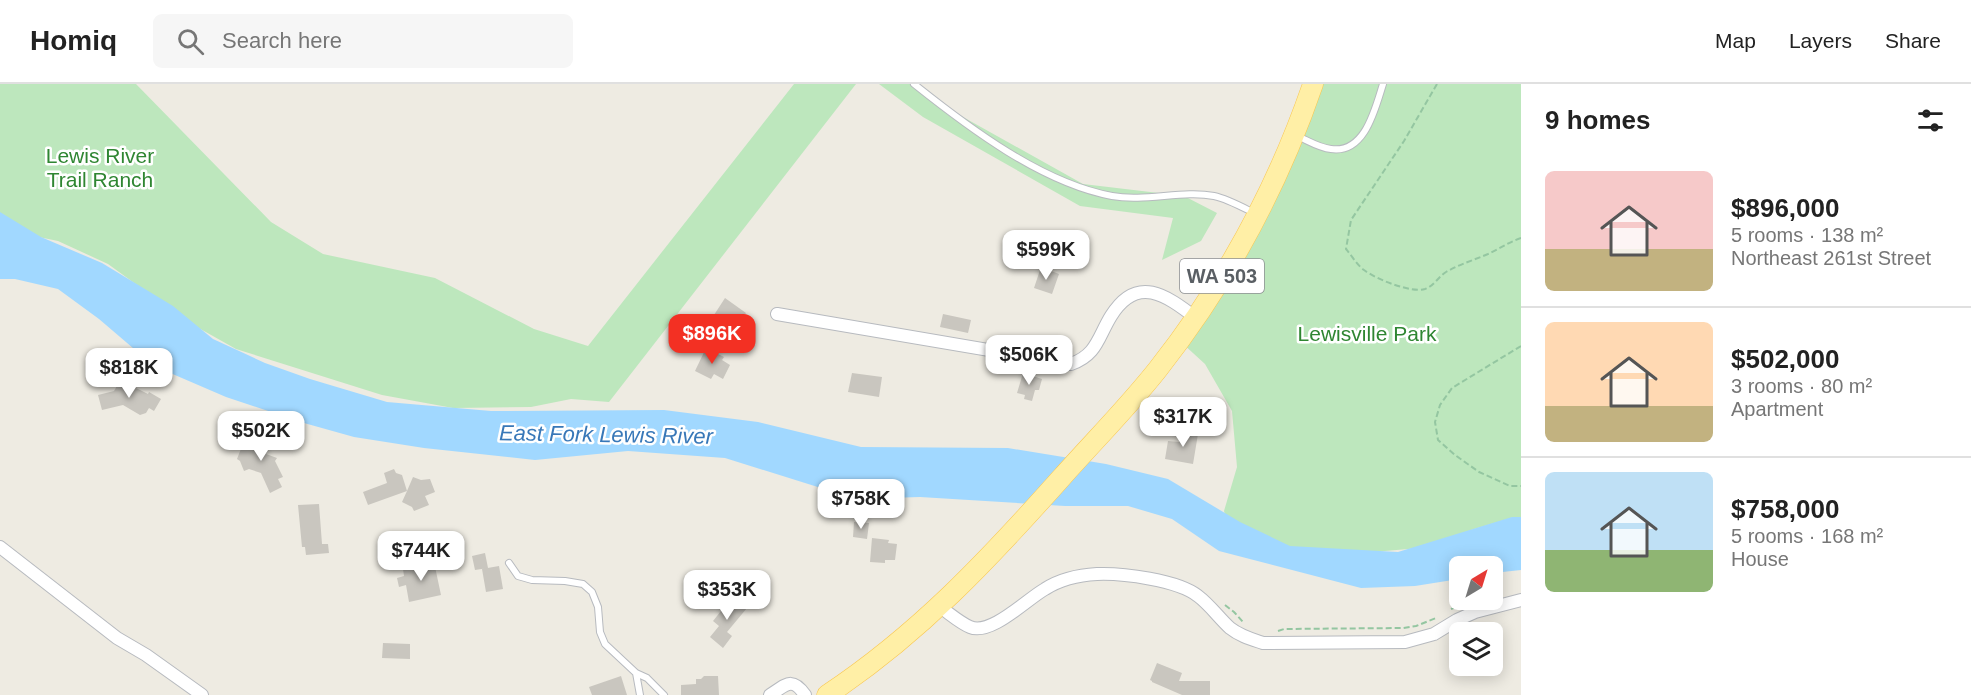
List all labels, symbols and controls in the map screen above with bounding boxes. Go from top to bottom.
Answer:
search box [153,14,573,68]
text: Homiq [30,25,117,56]
icon: search [174,25,207,58]
text: Search here [222,28,342,53]
text: Map [1715,29,1756,52]
text: Layers [1789,29,1852,52]
text: Share [1885,29,1941,52]
icon: filters [1914,104,1947,137]
text: 9 homes [1545,105,1651,135]
park label: Lewis River Trail Ranch [46,144,154,191]
text: $896,000 [1731,193,1839,223]
icon: home [1593,195,1665,267]
text: 5 rooms · 138 m² [1731,224,1883,246]
pin: $599K [1004,230,1088,281]
text: $599K [1017,238,1075,260]
text: Northeast 261st Street [1731,247,1931,269]
road number: WA 503 [1180,259,1264,293]
pin: $896K [670,314,754,365]
text: $896K [683,322,741,344]
park label: Lewisville Park [1298,322,1437,345]
pin: $506K [987,335,1071,386]
text: $506K [1000,343,1058,365]
text: $502,000 [1731,344,1839,374]
icon: home [1593,346,1665,418]
pin: $818K [87,348,171,399]
text: $818K [100,356,158,378]
text: 3 rooms · 80 m² [1731,375,1872,397]
pin: $317K [1141,397,1225,448]
text: Apartment [1731,398,1823,420]
text: $317K [1154,405,1212,427]
pin: $502K [219,411,303,462]
text: $502K [232,419,290,441]
water label: East Fork Lewis River [499,420,715,449]
pin: $758K [819,479,903,530]
text: $758K [832,487,890,509]
text: $758,000 [1731,494,1839,524]
icon: home [1593,496,1665,568]
text: 5 rooms · 168 m² [1731,525,1883,547]
pin: $744K [379,531,463,582]
text: $744K [392,539,450,561]
text: House [1731,548,1789,570]
north arrow [1449,556,1503,610]
map controls [1449,556,1503,676]
pin: $353K [685,570,769,621]
text: $353K [698,578,756,600]
button: layers [1449,622,1503,676]

